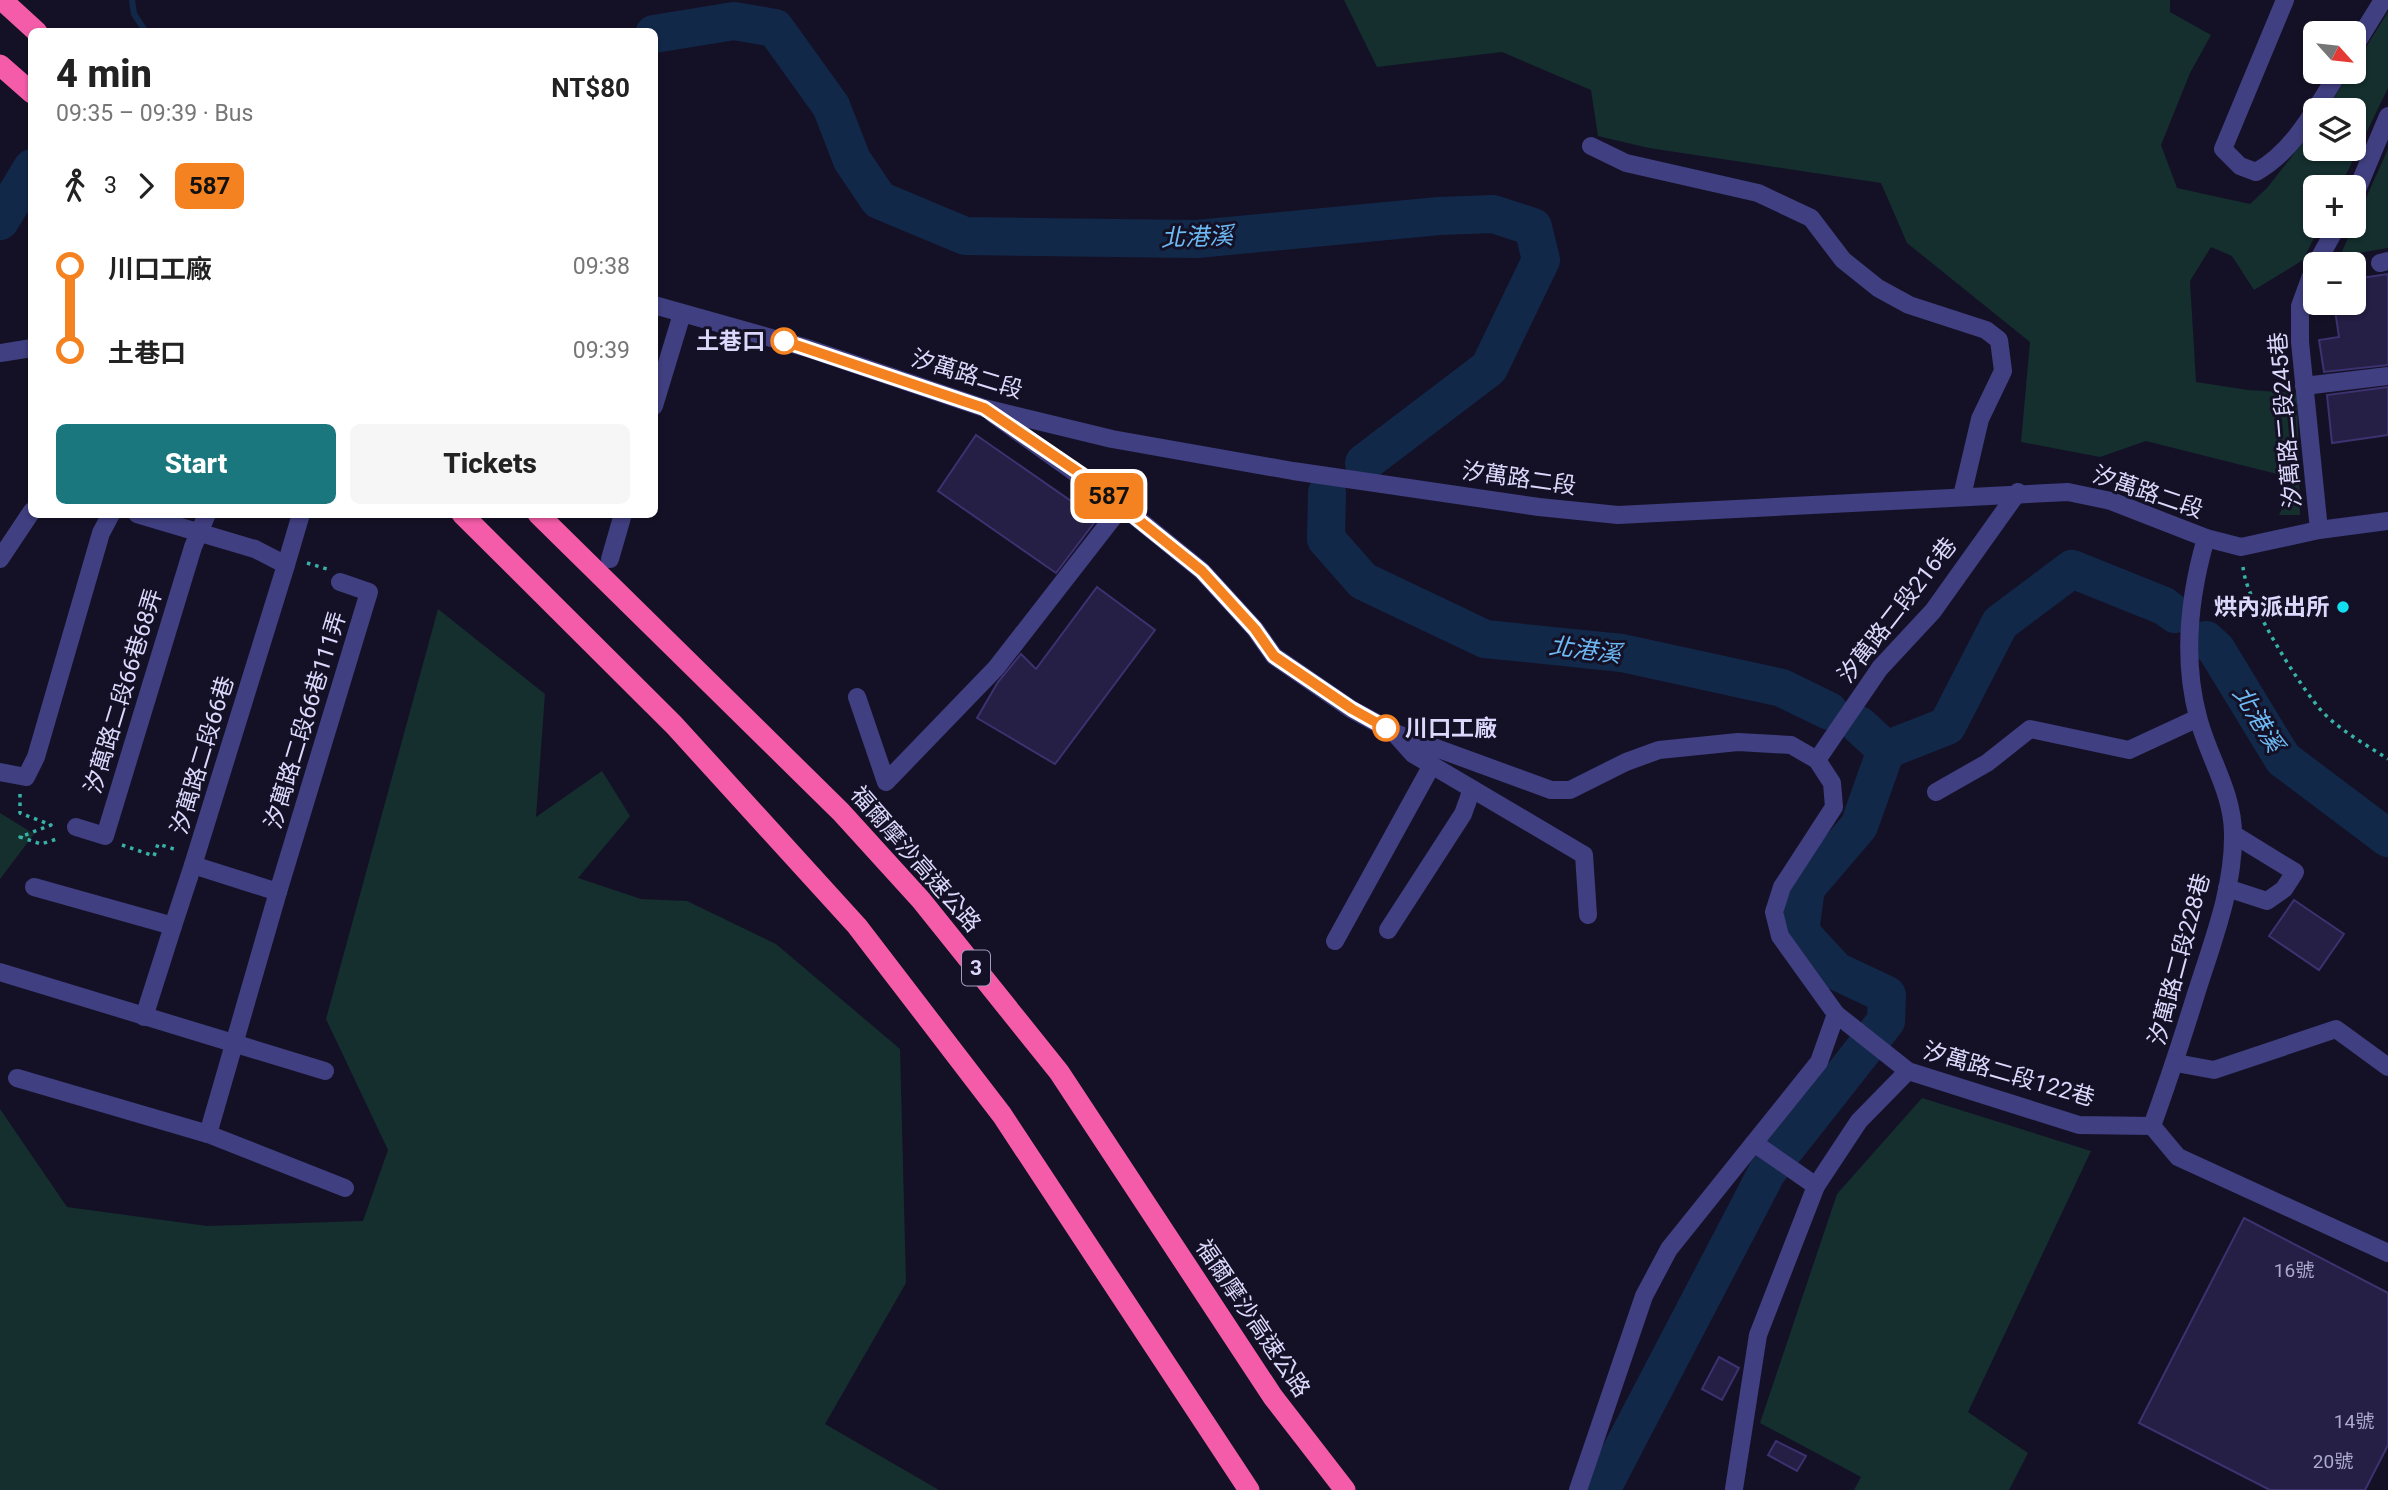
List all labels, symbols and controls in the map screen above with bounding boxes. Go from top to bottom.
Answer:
north arrow [2303,21,2366,84]
map controls [2303,21,2366,315]
text: 4 min [56,52,152,96]
text: NT$80 [551,73,630,103]
button: layers [2303,98,2366,161]
text: 09:35 – 09:39 · Bus [56,100,253,127]
icon: walk [56,167,94,205]
icon: forward [127,167,165,205]
text: 3 [104,172,117,199]
text: 587 [189,172,230,200]
button: + [2303,175,2366,238]
water label: 北港溪 [1161,222,1236,252]
button: − [2303,252,2366,315]
text: 09:38 [573,253,630,280]
text: 川口工廠 [108,254,212,284]
place label: 土巷口 [696,328,765,355]
marker: 土巷口 [771,328,797,354]
street label: 汐萬路二段245巷 [2264,331,2307,509]
text: 09:39 [573,337,630,364]
text: 土巷口 [108,338,186,368]
street label: 汐萬路二段 [908,345,1026,404]
button: Start [56,424,336,504]
button: Tickets [350,424,630,504]
street label: 汐萬路二段 [1460,457,1578,500]
street label: 汐萬路二段 [2089,461,2207,524]
line badge: 587 [1069,473,1149,519]
text: 587 [1088,482,1130,510]
street label: 汐萬路二段216巷 [1832,532,1962,688]
street label: 汐萬路二段66巷68弄 [79,585,167,797]
place label: 烘內派出所 [2214,594,2329,621]
marker: 烘內派出所 [2335,599,2351,615]
street label: 汐萬路二段66巷111弄 [260,608,351,832]
water label: 北港溪 [1548,632,1625,669]
street label: 汐萬路二段66巷 [166,673,239,837]
water label: 北港溪 [2227,681,2291,759]
marker: 川口工廠 [1373,715,1399,741]
place label: 川口工廠 [1405,715,1497,742]
street label: 福爾摩沙高速公路 [845,781,986,938]
street label: 汐萬路二段228巷 [2144,870,2215,1048]
road number: 3 [962,950,990,986]
street label: 汐萬路二段122巷 [1920,1037,2098,1112]
street label: 福爾摩沙高速公路 [1190,1234,1315,1402]
house number: 16號 [2274,1259,2314,1282]
house number: 14號 [2334,1410,2374,1433]
house number: 20號 [2313,1450,2353,1473]

